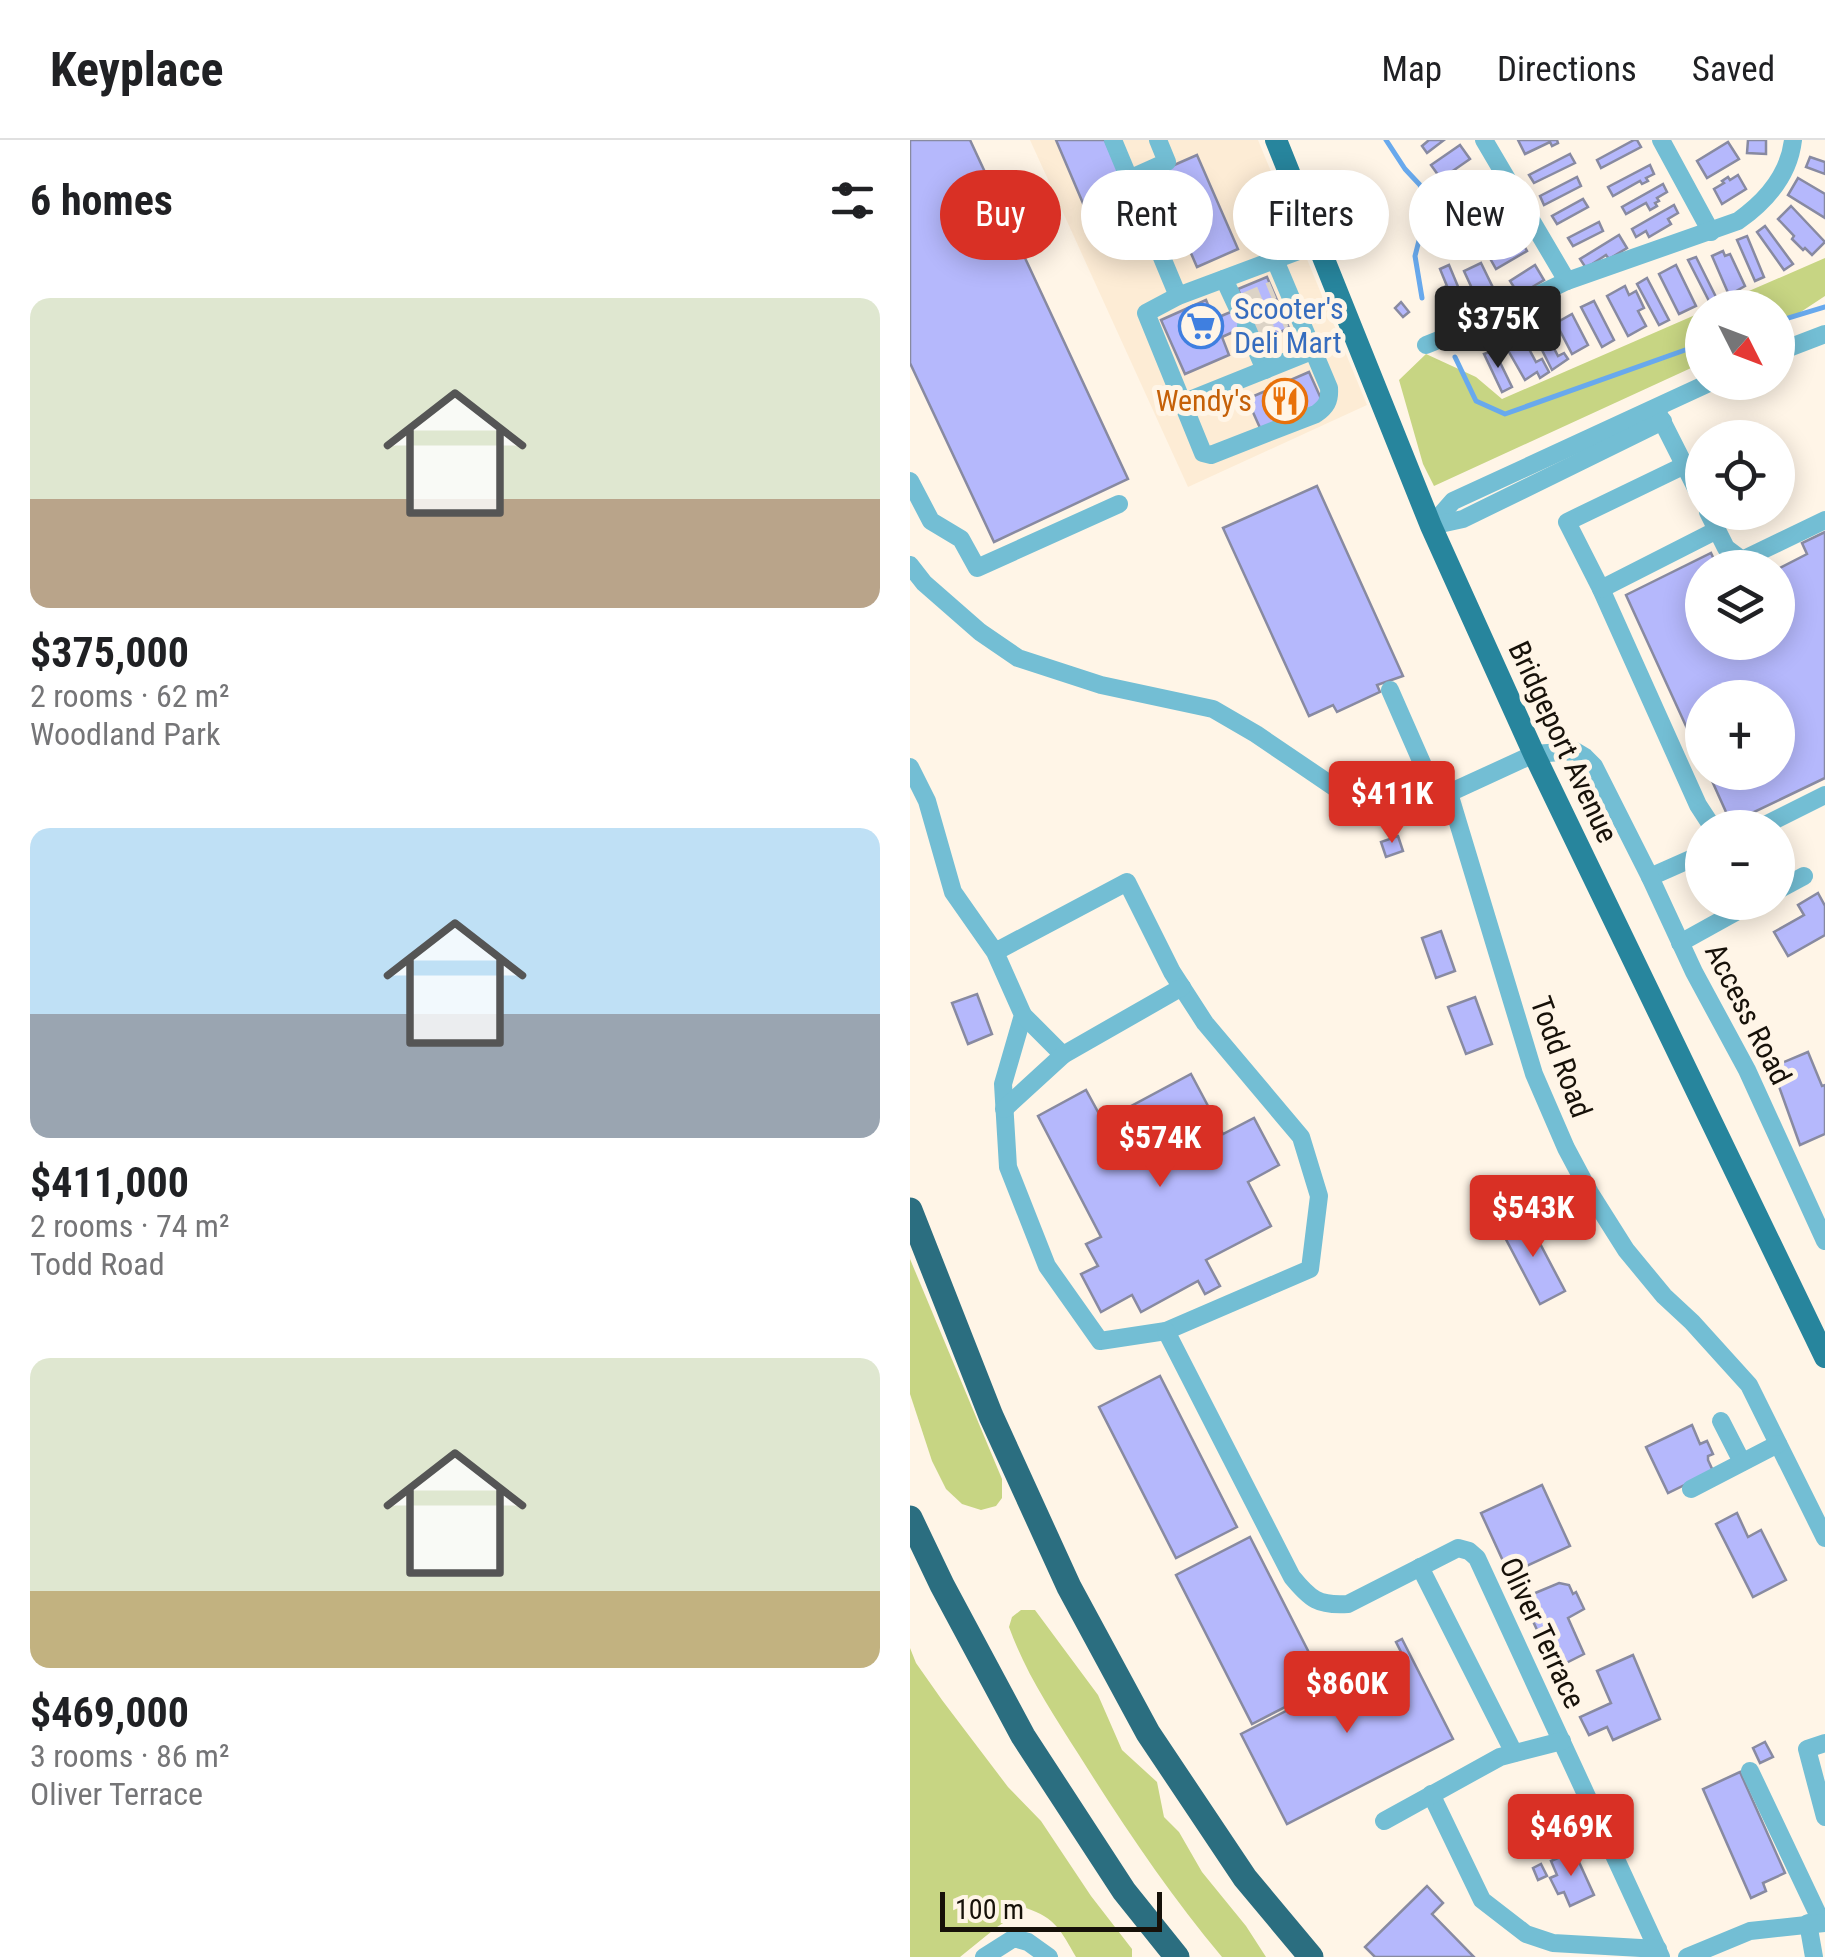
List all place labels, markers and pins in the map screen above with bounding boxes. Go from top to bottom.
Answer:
pin: $375K [1428,286,1568,371]
place label: Scooter's Deli Mart [1234,291,1344,360]
supermarket icon: Scooter's Deli Mart [1178,303,1224,349]
restaurant icon: Wendy's [1262,378,1308,424]
place label: Wendy's [1156,383,1252,418]
pin: $411K [1322,761,1462,846]
pin: $574K [1090,1105,1230,1190]
pin: $543K [1463,1175,1603,1260]
pin: $860K [1277,1651,1417,1736]
pin: $469K [1501,1794,1641,1879]

